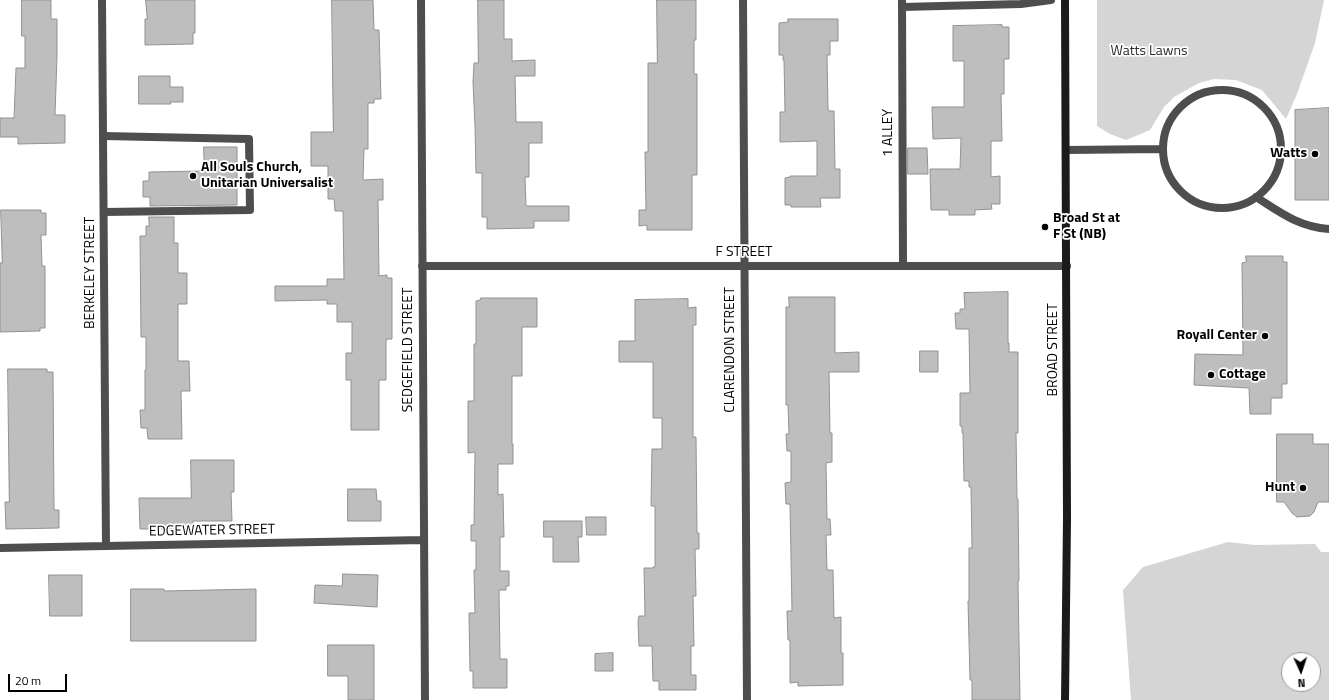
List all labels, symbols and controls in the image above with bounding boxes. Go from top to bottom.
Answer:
park label: Watts Lawns [1110,44,1188,60]
street label: 1 ALLEY [881,109,897,157]
place label: Watts [1270,146,1307,162]
marker: Watts [1310,149,1320,159]
place label: All Souls Church, Unitarian Universalist [201,160,333,192]
marker: All Souls Church, Unitarian Universalist [188,171,198,181]
place label: Broad St at F St (NB) [1053,211,1120,244]
street label: BERKELEY STREET [83,217,99,329]
marker: Broad St at F St (NB) [1040,222,1050,232]
street label: F STREET [716,245,772,261]
street label: CLARENDON STREET [723,287,739,413]
street label: SEDGEFIELD STREET [401,288,417,412]
street label: BROAD STREET [1046,303,1062,397]
place label: Royall Center [1177,328,1257,344]
marker: Royall Center [1260,331,1270,341]
place label: Cottage [1219,367,1266,383]
marker: Cottage [1206,370,1216,380]
place label: Hunt [1265,480,1295,496]
marker: Hunt [1298,483,1308,493]
street label: EDGEWATER STREET [149,522,275,540]
north arrow [1281,652,1321,692]
scale bar [10,666,69,692]
text: 20 m [15,671,41,690]
text: N [1297,675,1306,691]

